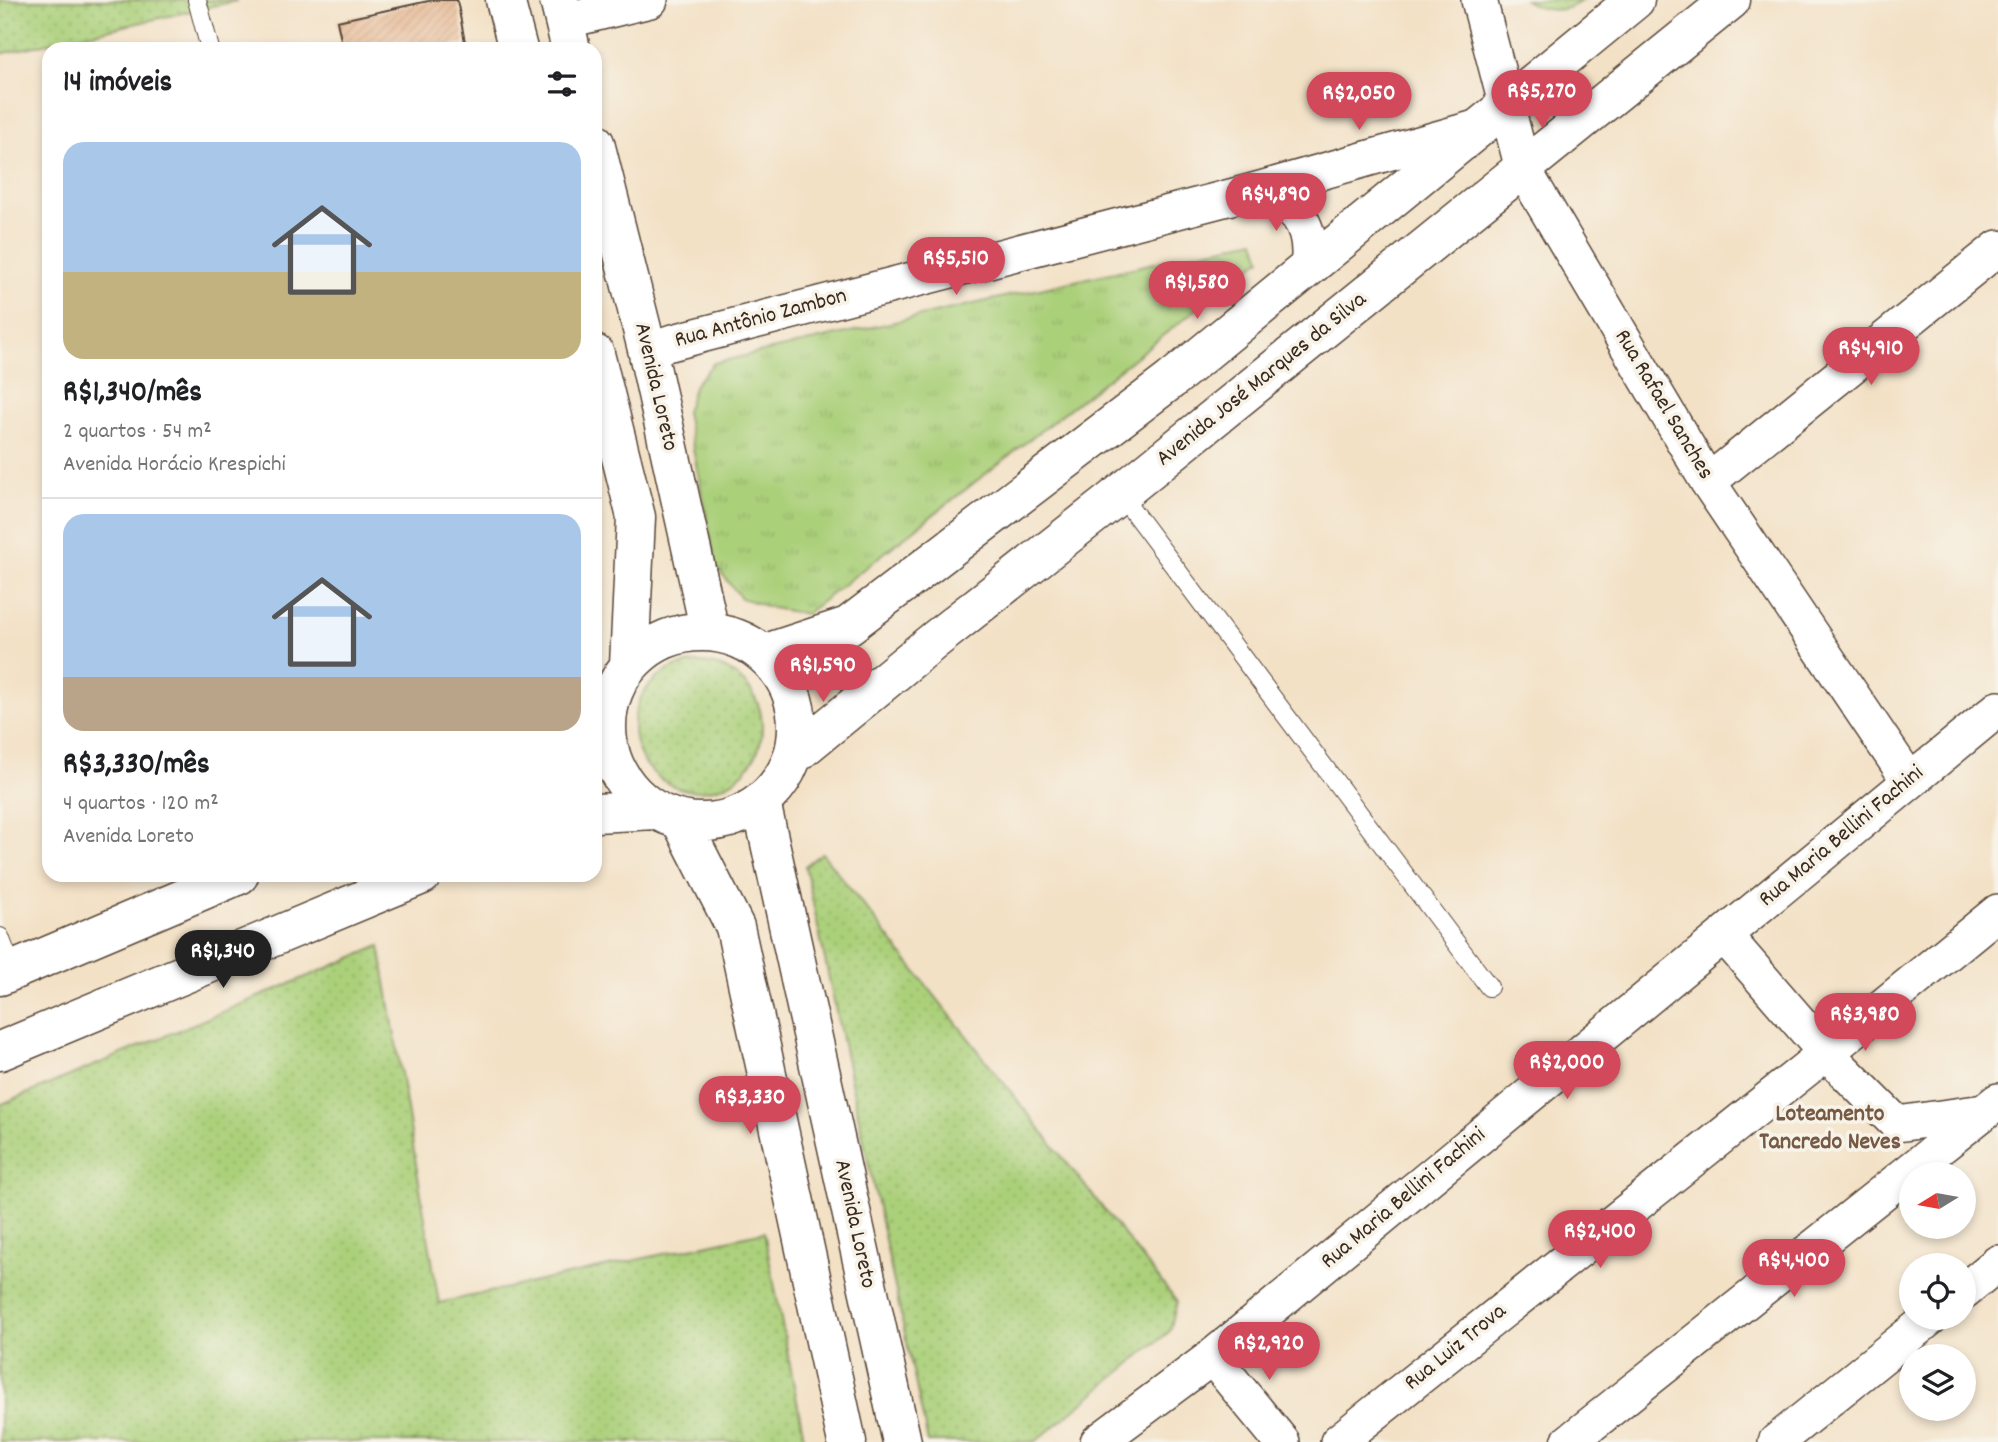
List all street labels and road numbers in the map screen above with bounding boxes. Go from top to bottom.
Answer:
street label: Rua Antônio Zambon [671,280,851,358]
street label: Avenida José Marques da Silva [1150,284,1375,475]
street label: Avenida Loreto [624,319,686,455]
street label: Rua Rafael Sanches [1605,324,1721,486]
street label: Rua Maria Bellini Fachini [1752,758,1932,916]
street label: Rua Maria Bellini Fachini [1314,1120,1494,1278]
street label: Avenida Loreto [824,1157,884,1291]
street label: Rua Luiz Trova [1398,1296,1515,1400]

